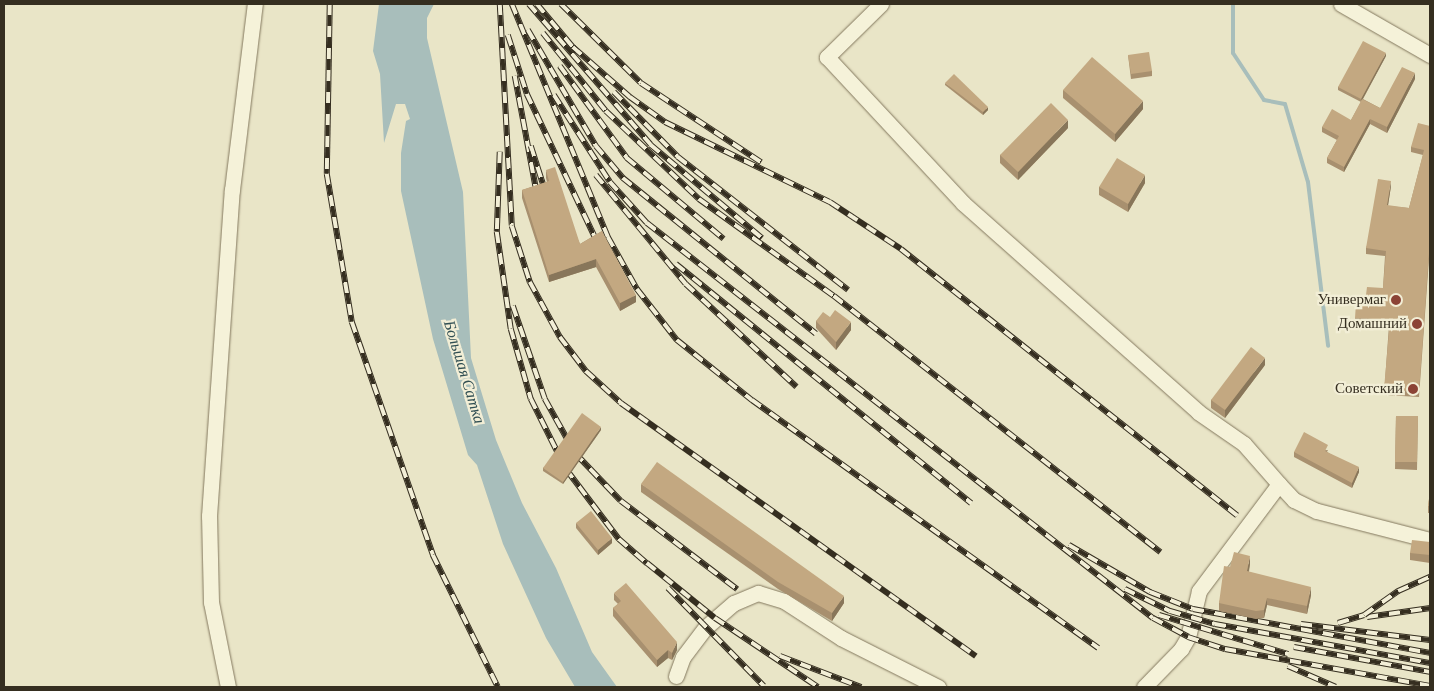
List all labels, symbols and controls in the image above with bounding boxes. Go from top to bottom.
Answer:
place label: Универмаг [1318,291,1386,309]
marker: Универмаг [1390,294,1402,306]
place label: Домашний [1338,315,1407,333]
water label: Большая Сатка [439,318,489,426]
marker: Домашний [1411,318,1423,330]
place label: Советский [1335,380,1403,398]
marker: Советский [1407,383,1419,395]

